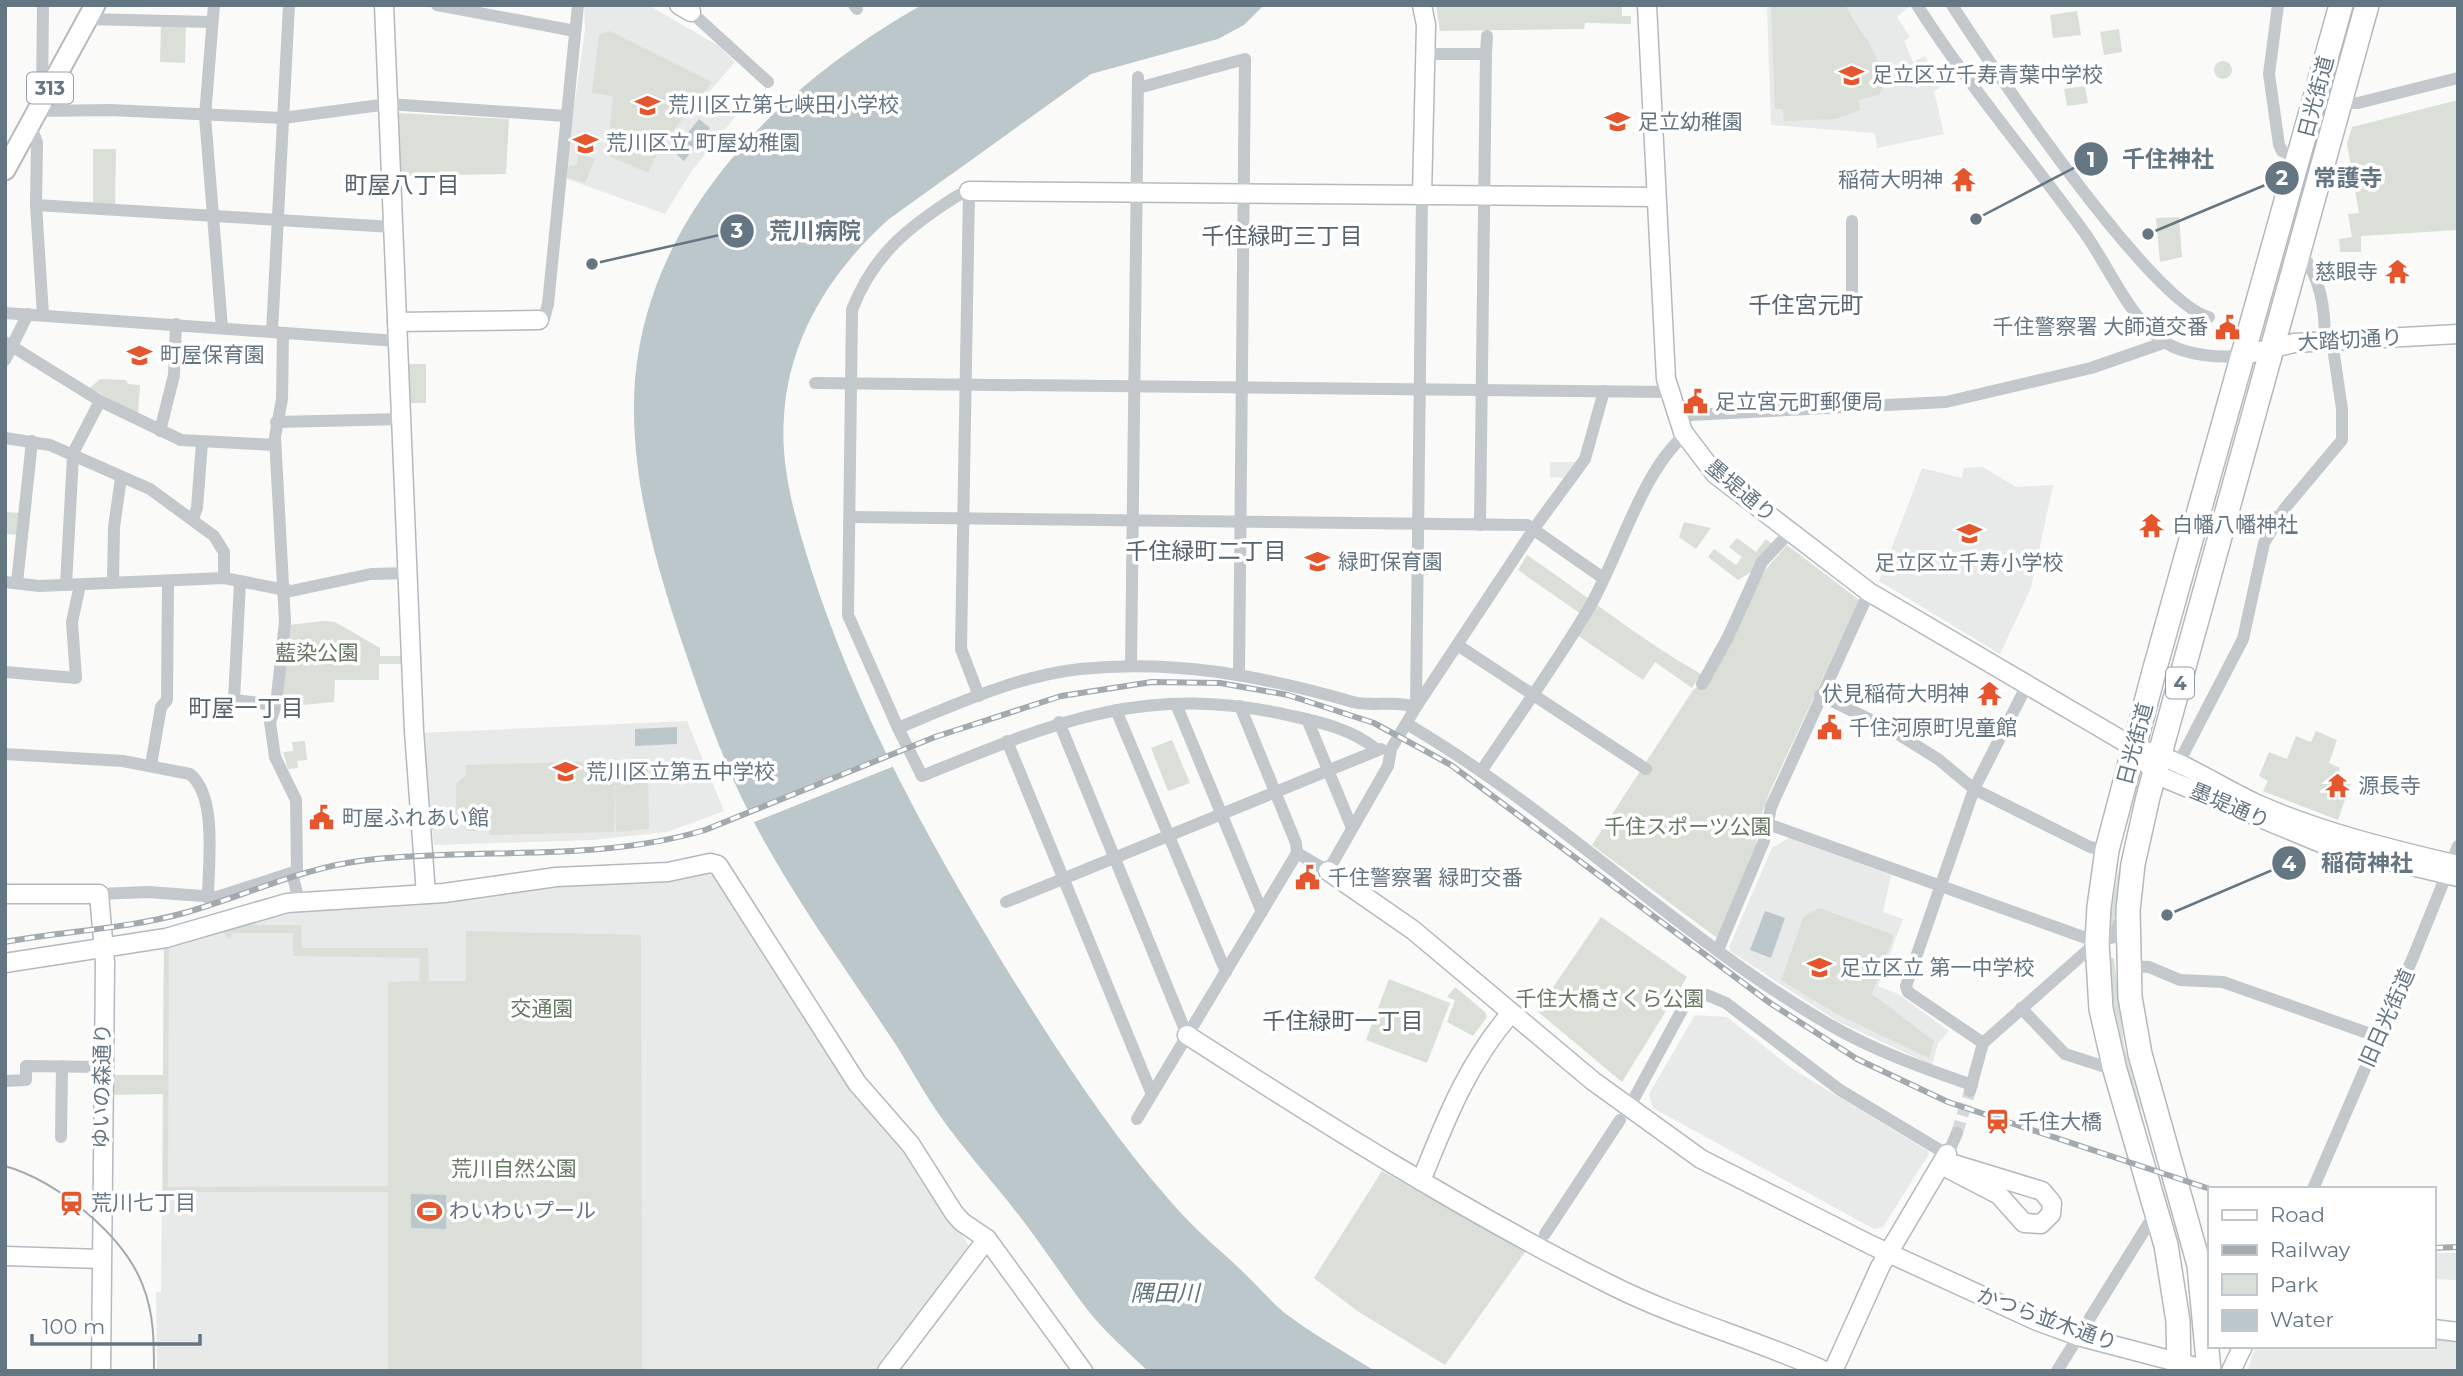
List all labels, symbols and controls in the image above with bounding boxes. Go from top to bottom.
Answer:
street label: 日光街道 [2293,53,2338,141]
school or university icon: 足立区立千寿青葉中学校 [1838,61,1866,89]
place label: 足立区立千寿青葉中学校 [1872,62,2103,87]
road number: 313 [27,72,73,104]
school or university icon: 荒川区立第七峡田小学校 [634,91,662,119]
place label: 荒川区立第七峡田小学校 [668,92,899,117]
school or university icon: 足立幼稚園 [1604,108,1632,136]
place label: 足立幼稚園 [1638,109,1743,134]
school or university icon: 荒川区立 町屋幼稚園 [572,129,600,157]
place label: 荒川区立 町屋幼稚園 [606,130,801,155]
callout: 千住神社 [2073,137,2228,181]
text: 千住神社 [2122,145,2214,173]
text: 1 [2087,147,2095,172]
callout: 常護寺 [2265,156,2397,200]
text: 常護寺 [2314,164,2383,192]
text: 2 [2276,165,2288,190]
temple icon: 稲荷大明神 [1949,166,1977,194]
place label: 稲荷大明神 [1838,167,1943,192]
district label: 町屋八丁目 [345,171,460,199]
callout: 荒川病院 [720,209,875,253]
text: 荒川病院 [769,217,861,245]
text: 3 [730,218,743,243]
district label: 千住緑町三丁目 [1202,222,1363,250]
temple icon: 慈眼寺 [2384,258,2412,286]
place label: 慈眼寺 [2315,259,2378,284]
district label: 千住宮元町 [1749,291,1864,319]
public building icon: 千住警察署 大師道交番 [2214,313,2242,341]
place label: 千住警察署 大師道交番 [1992,314,2208,339]
street label: 大踏切通り [2297,324,2403,355]
school or university icon: 町屋保育園 [126,341,154,369]
place label: 町屋保育園 [160,342,265,367]
public building icon: 足立宮元町郵便局 [1681,388,1709,416]
place label: 足立宮元町郵便局 [1715,389,1883,414]
street label: 墨堤通り [1701,454,1782,527]
temple icon: 白幡八幡神社 [2138,511,2166,539]
place label: 白幡八幡神社 [2172,512,2298,537]
school or university icon: 足立区立千寿小学校 [1955,520,1983,548]
district label: 千住緑町二丁目 [1126,537,1287,565]
school or university icon: 緑町保育園 [1304,548,1332,576]
place label: 緑町保育園 [1338,549,1443,574]
place label: 足立区立千寿小学校 [1875,550,2064,575]
park label: 藍染公園 [275,640,359,665]
road number: 4 [2166,668,2194,698]
temple icon: 伏見稲荷大明神 [1975,680,2003,708]
place label: 伏見稲荷大明神 [1822,681,1969,706]
district label: 町屋一丁目 [189,694,304,722]
street label: 日光街道 [2112,700,2157,788]
public building icon: 千住河原町児童館 [1815,714,1843,742]
place label: 千住河原町児童館 [1849,715,2017,740]
school or university icon: 荒川区立第五中学校 [552,758,580,786]
place label: 荒川区立第五中学校 [586,759,775,784]
temple icon: 源長寺 [2324,772,2352,800]
place label: 源長寺 [2358,773,2421,798]
street label: 墨堤通り [2187,778,2274,833]
public building icon: 町屋ふれあい館 [308,804,336,832]
place label: 町屋ふれあい館 [342,805,489,830]
park label: 千住スポーツ公園 [1604,814,1772,839]
callout: 稲荷神社 [2272,841,2427,885]
text: 稲荷神社 [2321,849,2413,877]
text: 4 [2282,851,2297,876]
public building icon: 千住警察署 緑町交番 [1294,864,1322,892]
place label: 千住警察署 緑町交番 [1328,865,1523,890]
school or university icon: 足立区立 第一中学校 [1806,954,1834,982]
place label: 足立区立 第一中学校 [1840,955,2035,980]
street label: 旧日光街道 [2354,965,2419,1071]
park label: 千住大橋さくら公園 [1516,986,1705,1011]
park label: 交通園 [511,996,574,1021]
district label: 千住緑町一丁目 [1263,1007,1424,1035]
street label: ゆいの森通り [88,1023,115,1149]
station icon: 千住大橋 [1984,1108,2012,1136]
place label: 千住大橋 [2018,1109,2102,1134]
park label: 荒川自然公園 [451,1156,577,1181]
legend [2208,1187,2435,1348]
station icon: 荒川七丁目 [57,1189,85,1217]
place label: 荒川七丁目 [91,1190,196,1215]
sports icon: わいわいプール [415,1197,443,1225]
place label: わいわいプール [449,1198,596,1223]
text: Road [2270,1202,2325,1227]
text: Railway [2270,1237,2351,1262]
text: Park [2270,1272,2318,1297]
water label: 隅田川 [1131,1279,1203,1307]
street label: かつら並木通り [1974,1282,2121,1355]
scale bar [32,1302,200,1346]
text: Water [2270,1307,2334,1332]
text: 100 m [42,1314,105,1339]

